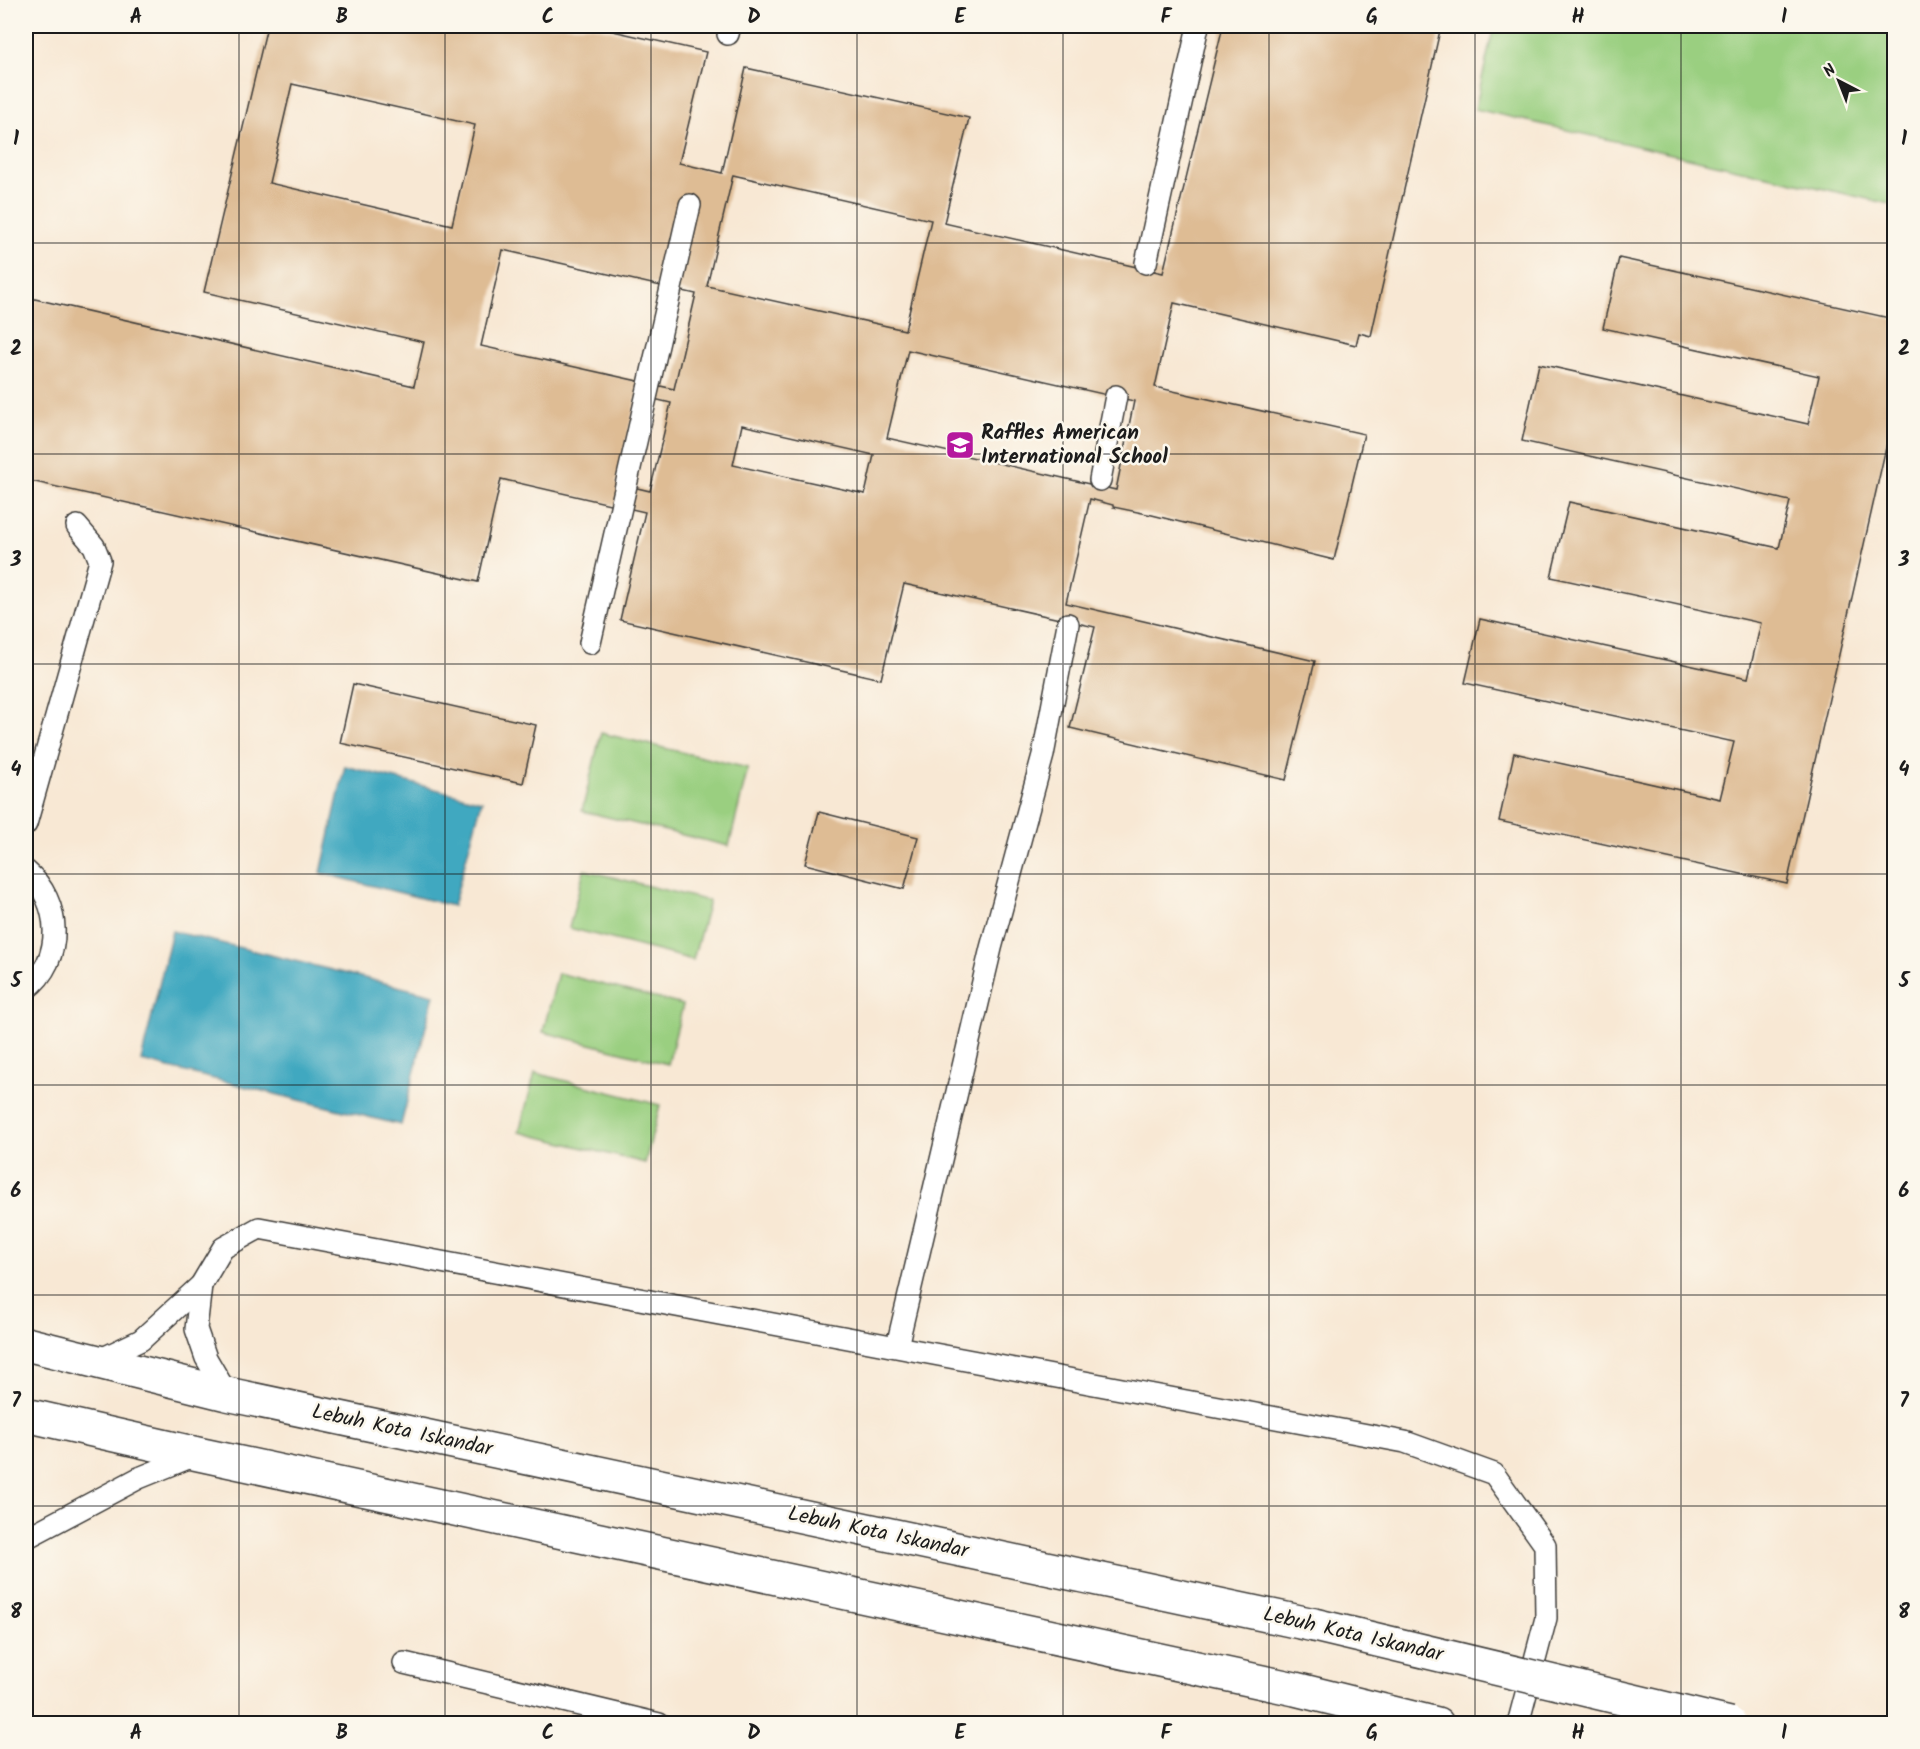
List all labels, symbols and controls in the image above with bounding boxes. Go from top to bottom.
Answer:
text: A [130,2,142,34]
text: B [336,2,348,34]
text: C [542,2,554,34]
text: D [747,2,761,34]
text: E [954,2,966,34]
text: F [1161,2,1173,34]
text: G [1366,2,1378,34]
text: H [1571,2,1585,34]
text: I [1781,2,1787,34]
north arrow [1809,51,1869,111]
text: N [1818,58,1842,84]
text: 1 [13,124,19,156]
text: 1 [1901,124,1907,156]
text: 2 [10,334,22,366]
text: 2 [1898,334,1910,366]
place label: Raffles American International School [981,417,1168,474]
school or university icon: Raffles American International School [944,429,976,461]
text: 3 [10,545,22,577]
text: 3 [1898,545,1910,577]
text: 4 [11,755,22,787]
text: 4 [1899,755,1910,787]
text: 5 [10,966,23,998]
text: 5 [1898,966,1911,998]
text: 6 [11,1176,22,1208]
text: 6 [1899,1176,1910,1208]
text: 7 [11,1386,21,1418]
text: 7 [1899,1386,1909,1418]
street label: Lebuh Kota Iskandar [309,1396,496,1466]
street label: Lebuh Kota Iskandar [785,1498,972,1568]
text: 8 [10,1597,22,1629]
text: 8 [1898,1597,1910,1629]
street label: Lebuh Kota Iskandar [1260,1598,1447,1672]
text: A [130,1718,142,1749]
text: B [336,1718,348,1749]
text: C [542,1718,554,1749]
text: D [747,1718,761,1749]
text: E [954,1718,966,1749]
text: F [1161,1718,1173,1749]
text: G [1366,1718,1378,1749]
text: H [1571,1718,1585,1749]
text: I [1781,1718,1787,1749]

